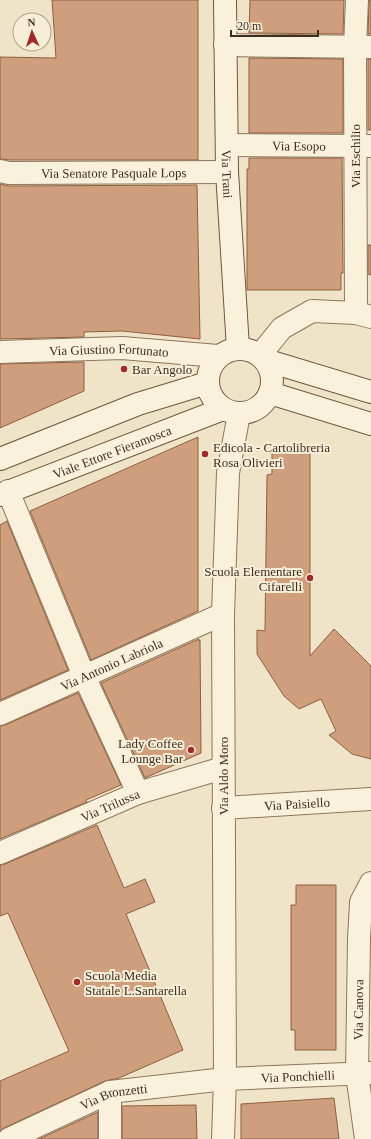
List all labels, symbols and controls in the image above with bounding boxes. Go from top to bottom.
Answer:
north arrow [12,12,52,52]
scale bar [231,12,318,38]
text: N [27,16,36,28]
text: 20 m [237,19,262,33]
street label: Via Eschilio [348,124,363,188]
street label: Via Esopo [272,138,326,154]
street label: Via Trani [219,150,236,199]
street label: Via Senatore Pasquale Lops [41,165,187,181]
street label: Via Giustino Fortunato [49,341,169,360]
place label: Bar Angolo [132,362,192,377]
marker: Bar Angolo [119,364,129,374]
street label: Viale Ettore Fieramosca [51,423,174,482]
place label: Edicola - Cartolibreria Rosa Olivieri [213,440,330,470]
marker: Edicola - Cartolibreria Rosa Olivieri [200,449,210,459]
place label: Scuola Elementare Cifarelli [204,564,302,594]
marker: Scuola Elementare Cifarelli [305,573,315,583]
street label: Via Antonio Labriola [58,635,165,694]
place label: Lady Coffee Lounge Bar [118,736,184,766]
street label: Via Aldo Moro [216,737,231,815]
marker: Lady Coffee Lounge Bar [186,745,196,755]
street label: Via Trilussa [79,786,142,825]
street label: Via Paisiello [263,795,330,814]
place label: Scuola Media Statale L.Santarella [85,968,187,998]
marker: Scuola Media Statale L.Santarella [72,977,82,987]
street label: Via Canova [351,979,366,1040]
street label: Via Ponchielli [261,1067,336,1086]
street label: Via Bronzetti [78,1081,148,1113]

